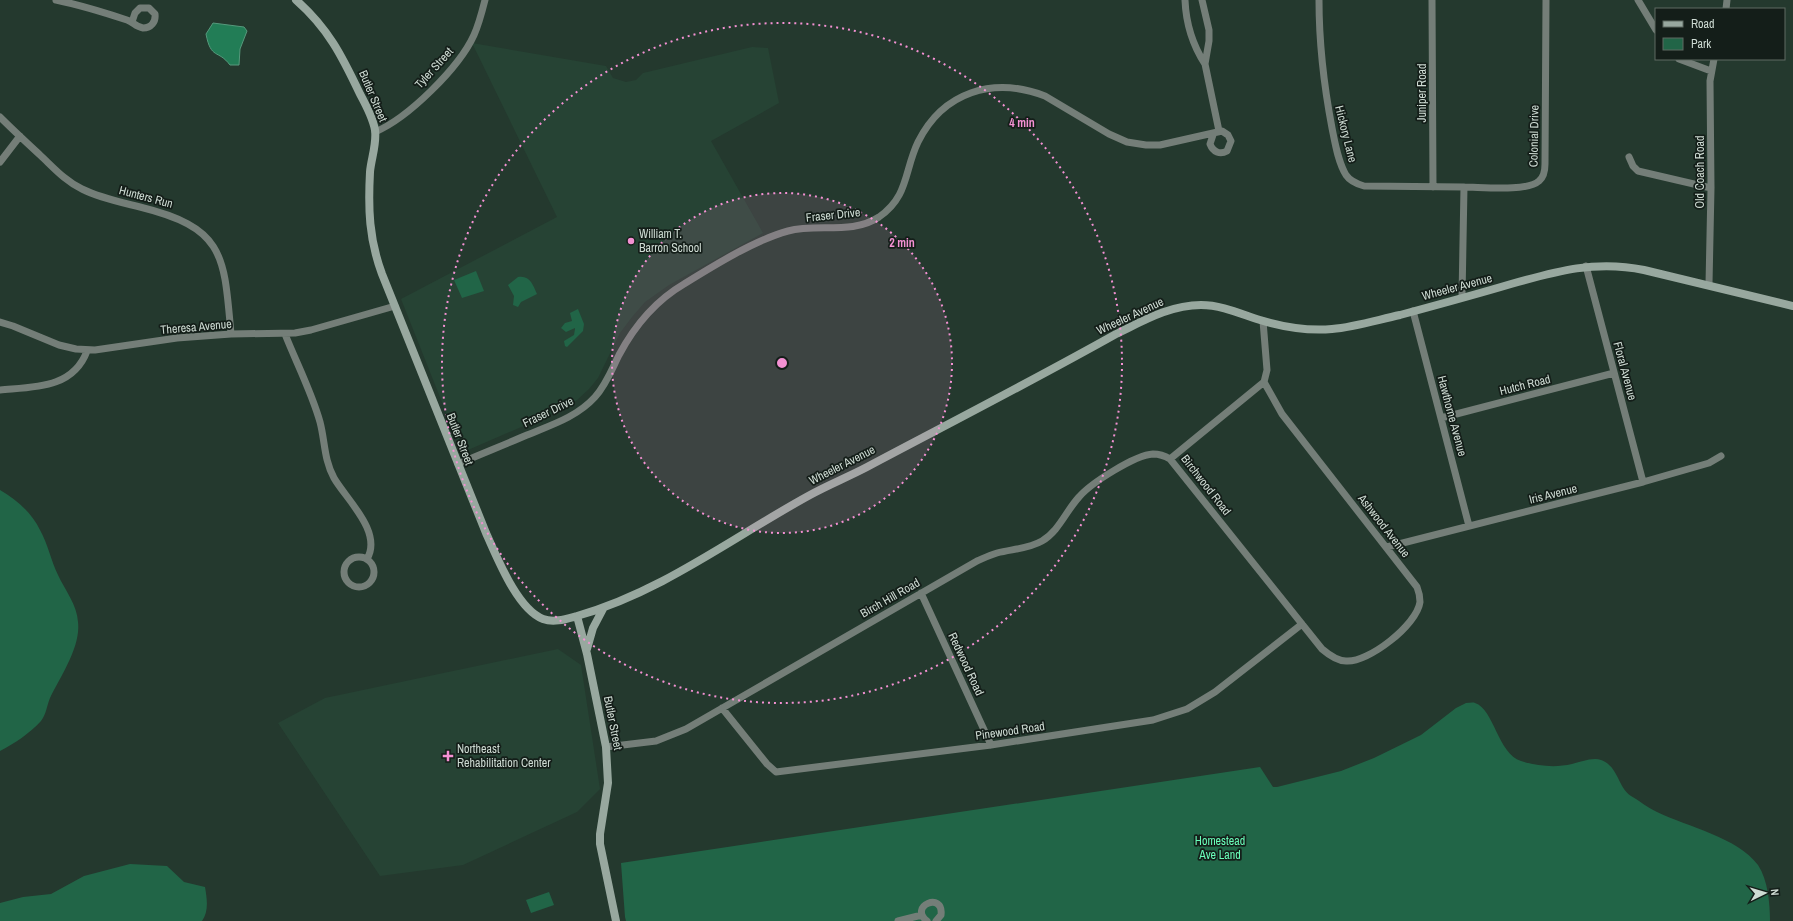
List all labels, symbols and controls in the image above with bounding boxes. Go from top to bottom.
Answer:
legend [1655,8,1785,60]
text: Road [1691,16,1715,32]
text: Park [1691,36,1711,52]
street label: Tyler Street [411,44,457,92]
street label: Juniper Road [1414,63,1430,123]
street label: Butler Street [355,68,391,125]
street label: Hickory Lane [1331,104,1361,164]
street label: Colonial Drive [1525,105,1543,167]
text: 4 min [1009,115,1035,131]
street label: Old Coach Road [1692,136,1708,208]
street label: Hunters Run [117,182,175,212]
street label: Fraser Drive [805,204,861,226]
place label: William T. Barron School [639,226,701,256]
text: 2 min [889,235,915,251]
marker: William T. Barron School [626,236,636,246]
street label: Wheeler Avenue [1420,270,1494,304]
street label: Wheeler Avenue [1094,294,1166,338]
street label: Theresa Avenue [160,316,232,338]
street label: Floral Avenue [1610,340,1640,402]
centre of rings [775,356,789,370]
street label: Hutch Road [1498,371,1552,399]
street label: Hawthorne Avenue [1434,374,1470,458]
street label: Fraser Drive [520,393,576,431]
street label: Butler Street [443,411,477,468]
street label: Wheeler Avenue [806,442,878,488]
street label: Birchwood Road [1177,451,1235,519]
street label: Iris Avenue [1527,480,1579,508]
street label: Ashwood Avenue [1354,490,1414,561]
street label: Birch Hill Road [857,575,923,621]
street label: Redwood Road [944,630,988,698]
street label: Butler Street [600,695,626,752]
street label: Pinewood Road [974,718,1046,744]
place label: Northeast Rehabilitation Center [457,741,551,771]
marker: Northeast Rehabilitation Center [442,750,454,762]
park label: Homestead Ave Land [1195,833,1245,863]
north arrow [1745,873,1785,913]
text: N [1768,888,1782,896]

